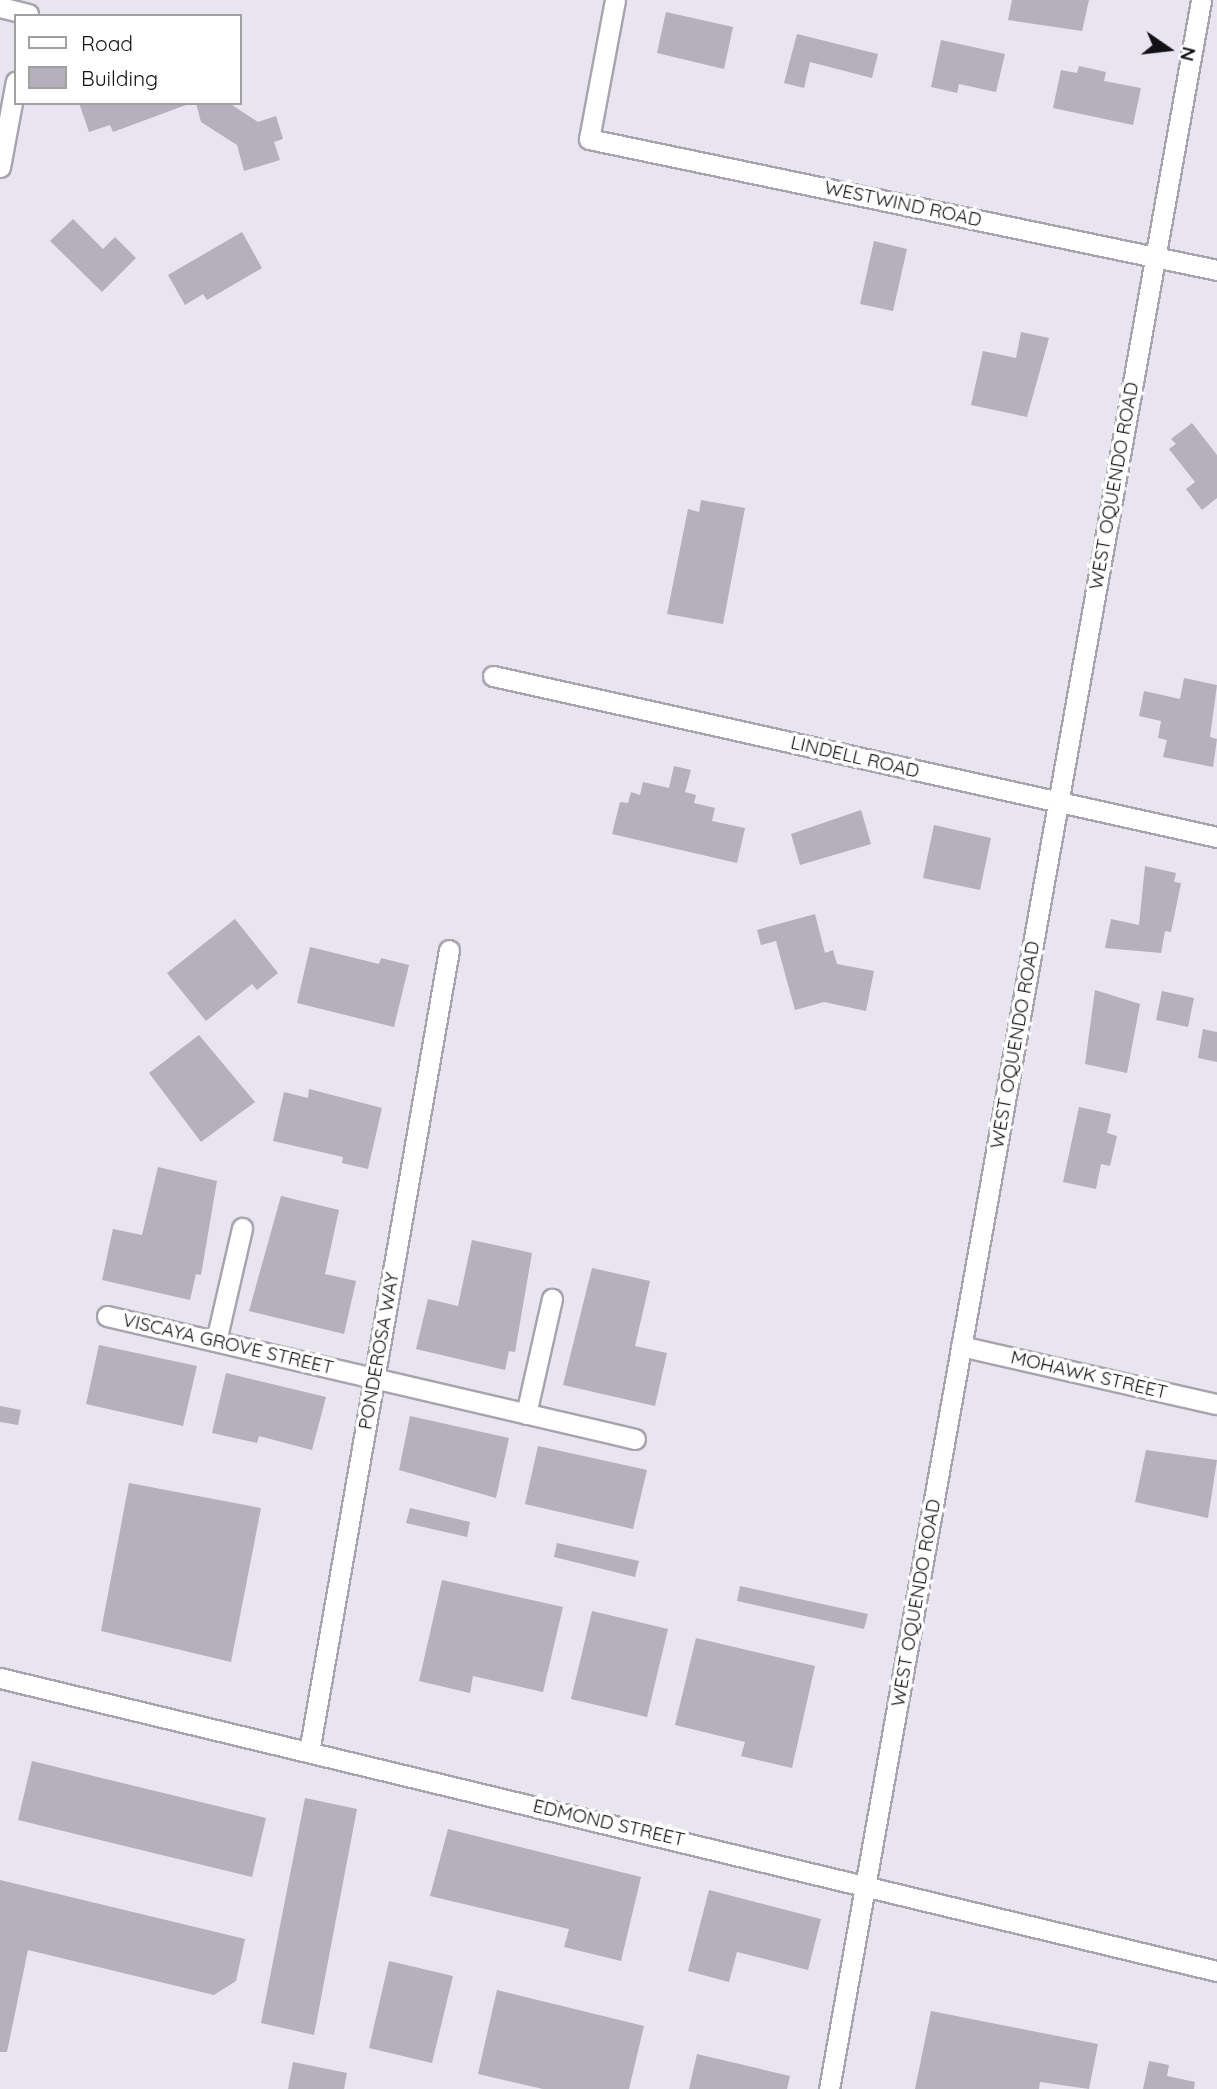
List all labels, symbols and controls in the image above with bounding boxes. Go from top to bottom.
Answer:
legend [14,14,242,105]
north arrow [1133,14,1203,84]
text: Road [81,30,133,56]
text: N [1175,44,1202,64]
text: Building [81,65,158,91]
street label: WESTWIND ROAD [822,176,984,232]
street label: WEST OQUENDO ROAD [1085,380,1143,592]
street label: LINDELL ROAD [788,731,922,783]
street label: WEST OQUENDO ROAD [986,939,1044,1151]
street label: PONDEROSA WAY [354,1271,404,1431]
street label: VISCAYA GROVE STREET [120,1309,336,1379]
street label: MOHAWK STREET [1008,1346,1170,1404]
street label: WEST OQUENDO ROAD [887,1497,945,1709]
street label: EDMOND STREET [531,1794,687,1852]

